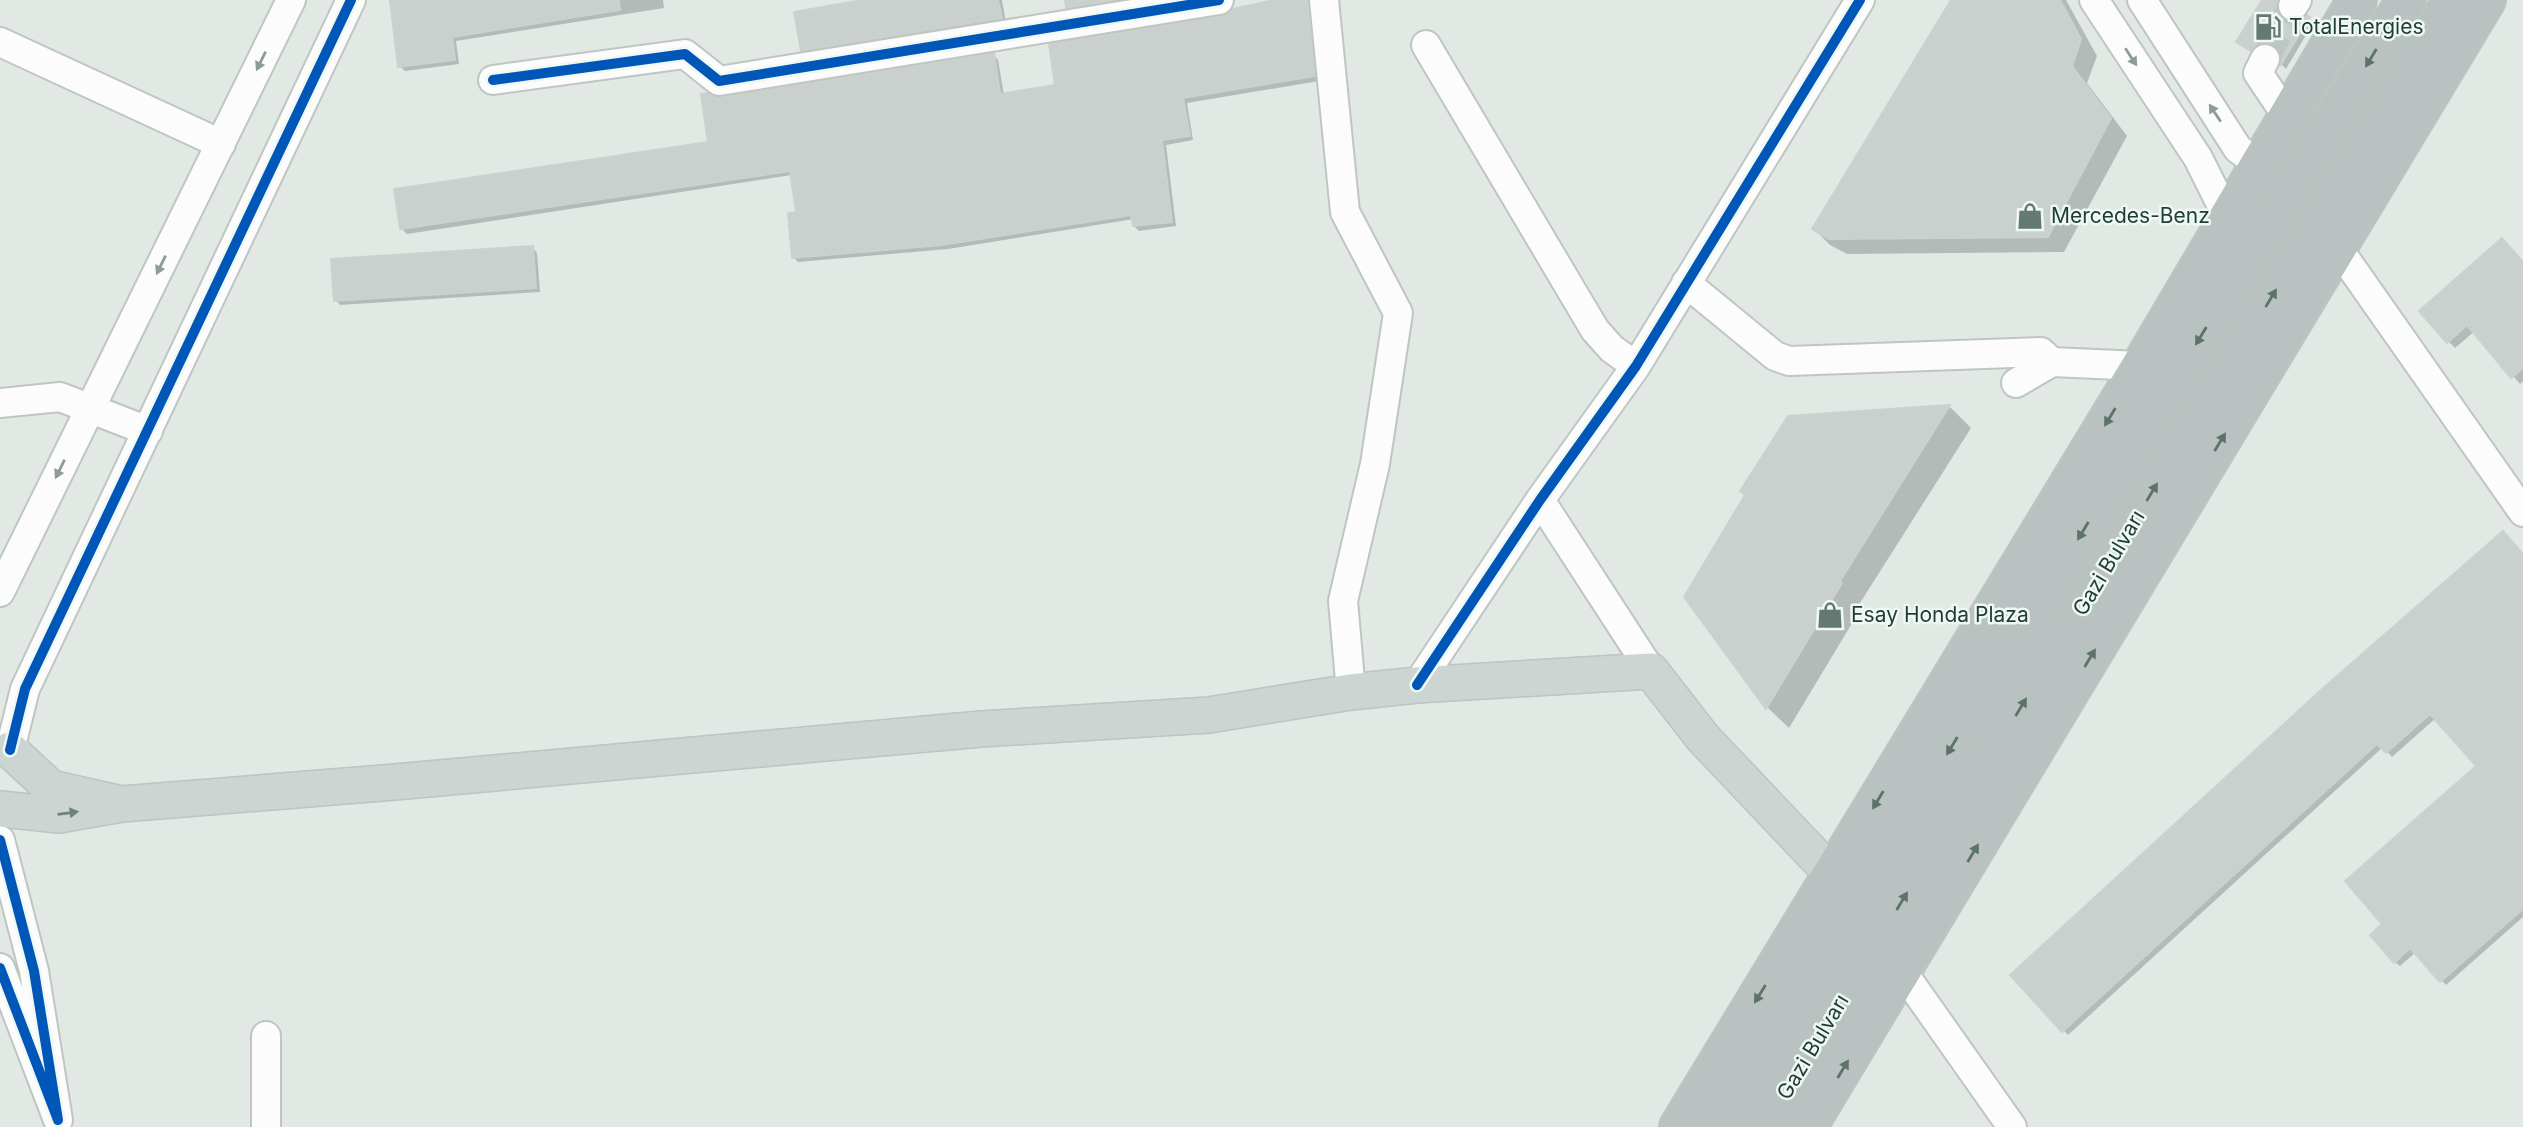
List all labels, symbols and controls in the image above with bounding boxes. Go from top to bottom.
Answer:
fuel station icon: TotalEnergies [2253,12,2283,42]
place label: TotalEnergies [2289,14,2423,39]
one-way arrow [2125,47,2138,67]
one-way arrow [2364,49,2377,68]
one-way arrow [256,51,267,71]
one-way arrow [2209,104,2222,123]
shop icon: Mercedes-Benz [2015,201,2045,231]
place label: Mercedes-Benz [2051,203,2210,228]
one-way arrow [155,255,166,275]
one-way arrow [2264,289,2277,308]
one-way arrow [2195,327,2208,346]
one-way arrow [2103,407,2116,426]
one-way arrow [2213,432,2226,451]
one-way arrow [55,459,66,479]
one-way arrow [2146,483,2158,502]
street label: Gazi Bulvarı [2067,506,2150,620]
one-way arrow [2077,521,2089,540]
shop icon: Esay Honda Plaza [1815,600,1845,630]
place label: Esay Honda Plaza [1851,602,2029,627]
one-way arrow [2083,648,2096,667]
one-way arrow [2014,698,2027,717]
one-way arrow [1946,736,1958,755]
one-way arrow [1872,791,1884,810]
one-way arrow [57,807,79,818]
one-way arrow [1966,843,1979,862]
one-way arrow [1896,892,1908,911]
one-way arrow [1753,985,1766,1004]
street label: Gazi Bulvarı [1771,990,1854,1104]
one-way arrow [1836,1059,1849,1078]

